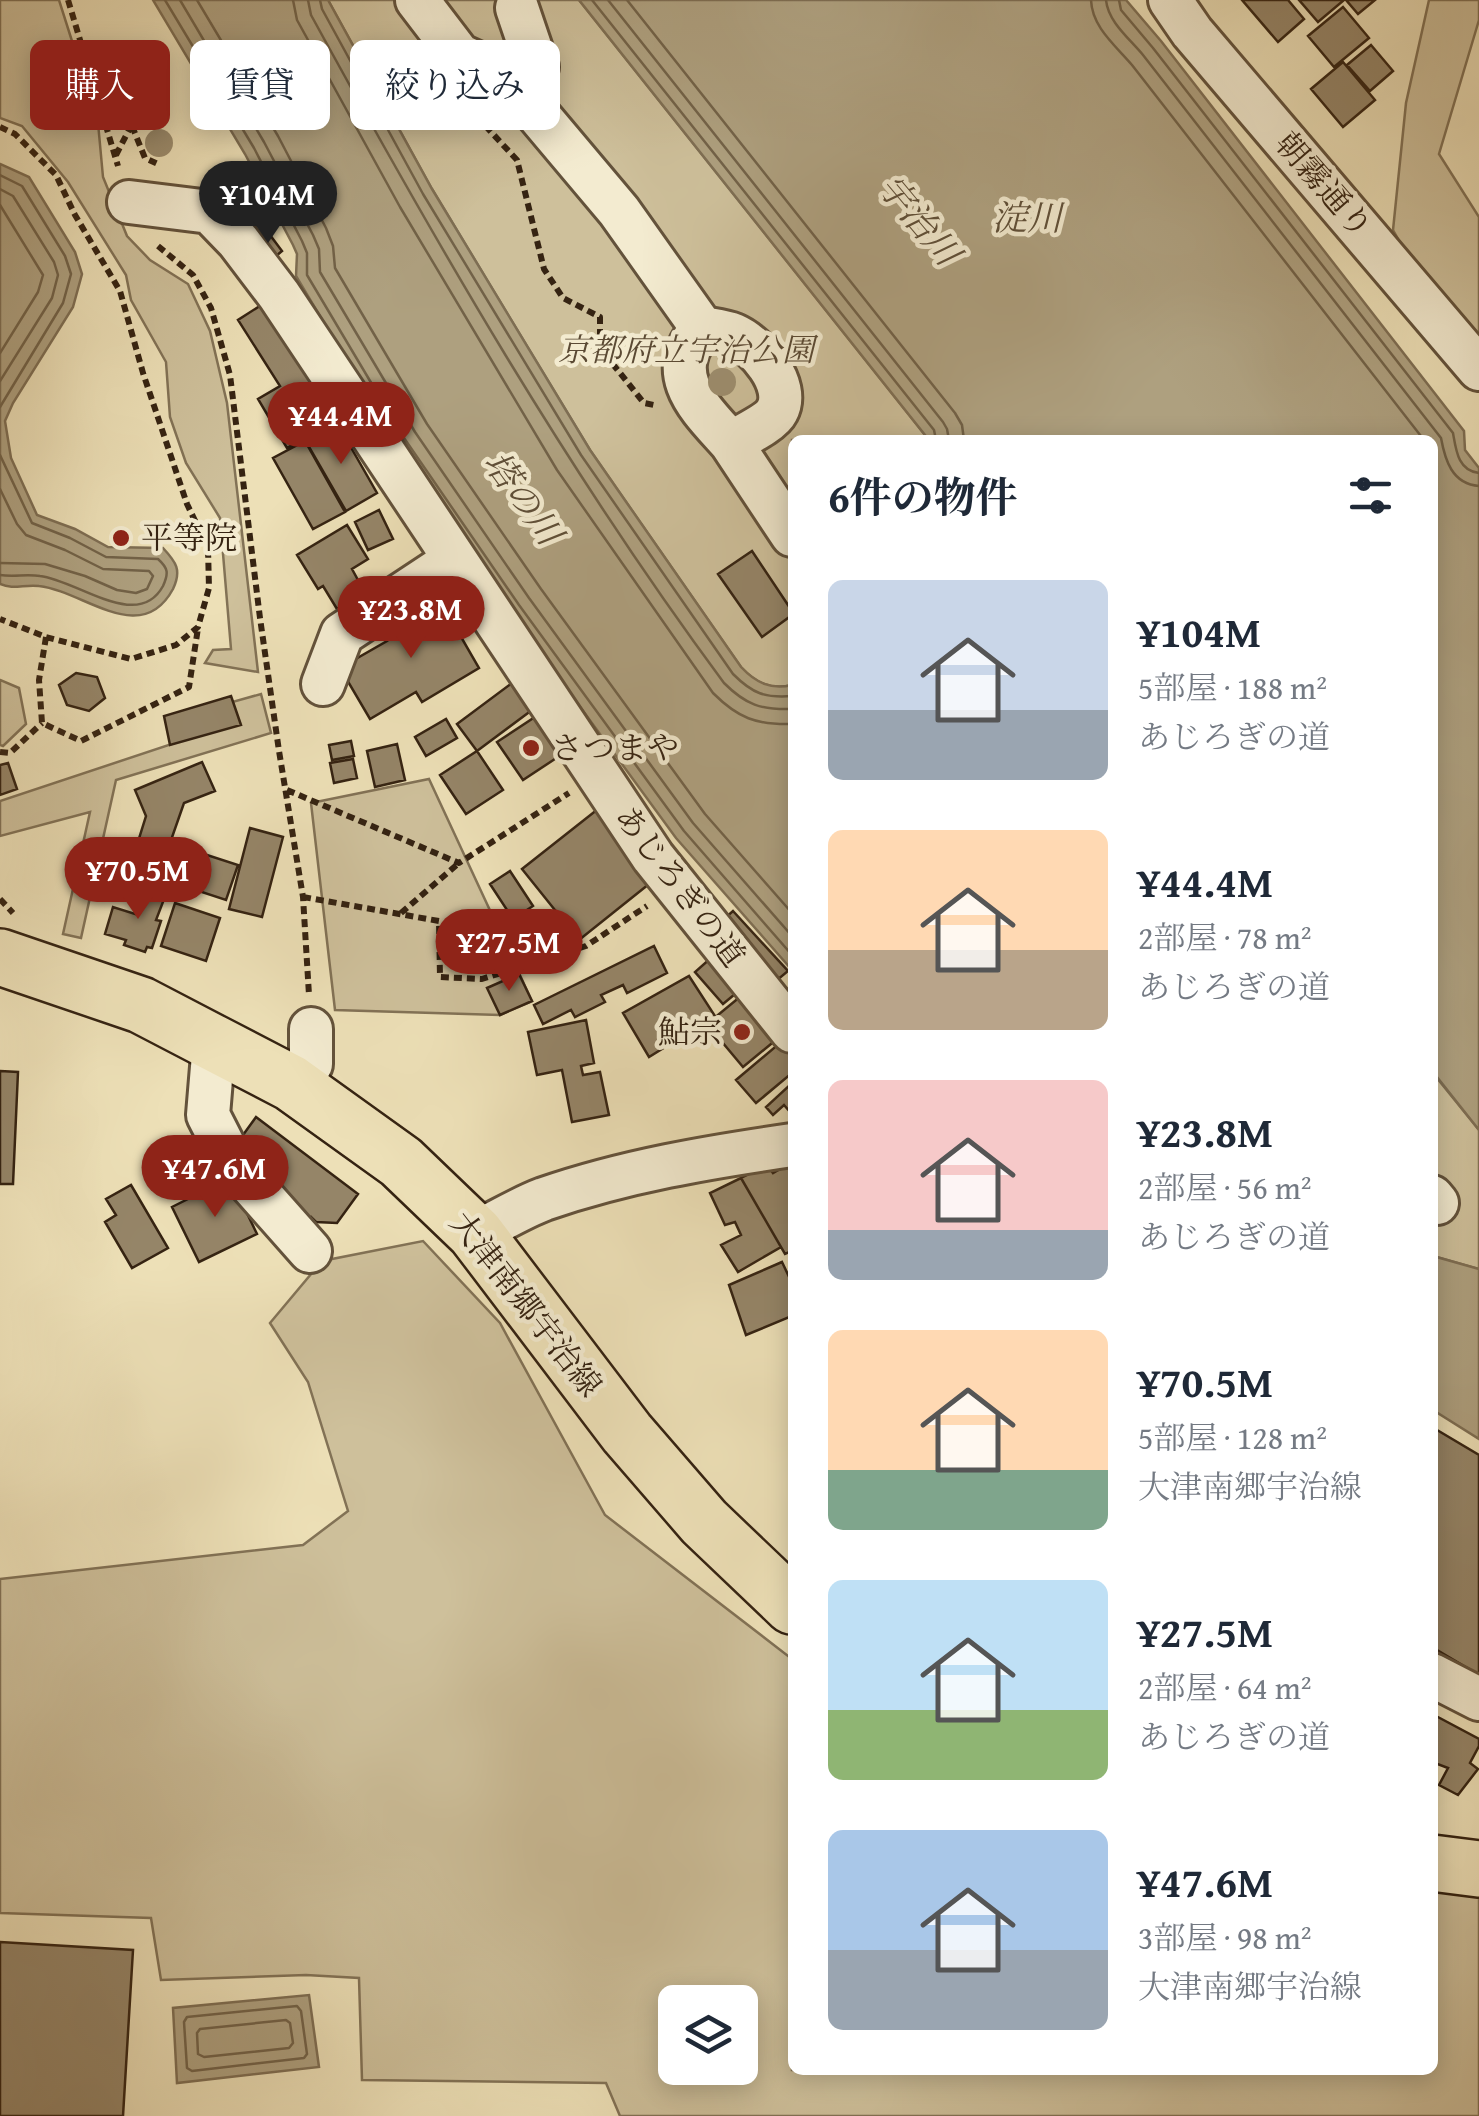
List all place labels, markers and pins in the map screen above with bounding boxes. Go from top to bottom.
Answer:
pin: ¥104M [198,161,338,246]
pin: ¥44.4M [260,382,422,467]
place label: 平等院 [141,514,237,561]
marker: 平等院 [110,527,132,549]
pin: ¥23.8M [330,576,492,661]
place label: さつまや [551,724,679,771]
marker: さつまや [520,737,542,759]
pin: ¥70.5M [57,837,219,922]
pin: ¥27.5M [428,909,590,994]
place label: 鮎宗 [658,1008,722,1055]
marker: 鮎宗 [731,1021,753,1043]
pin: ¥47.6M [134,1135,296,1220]

